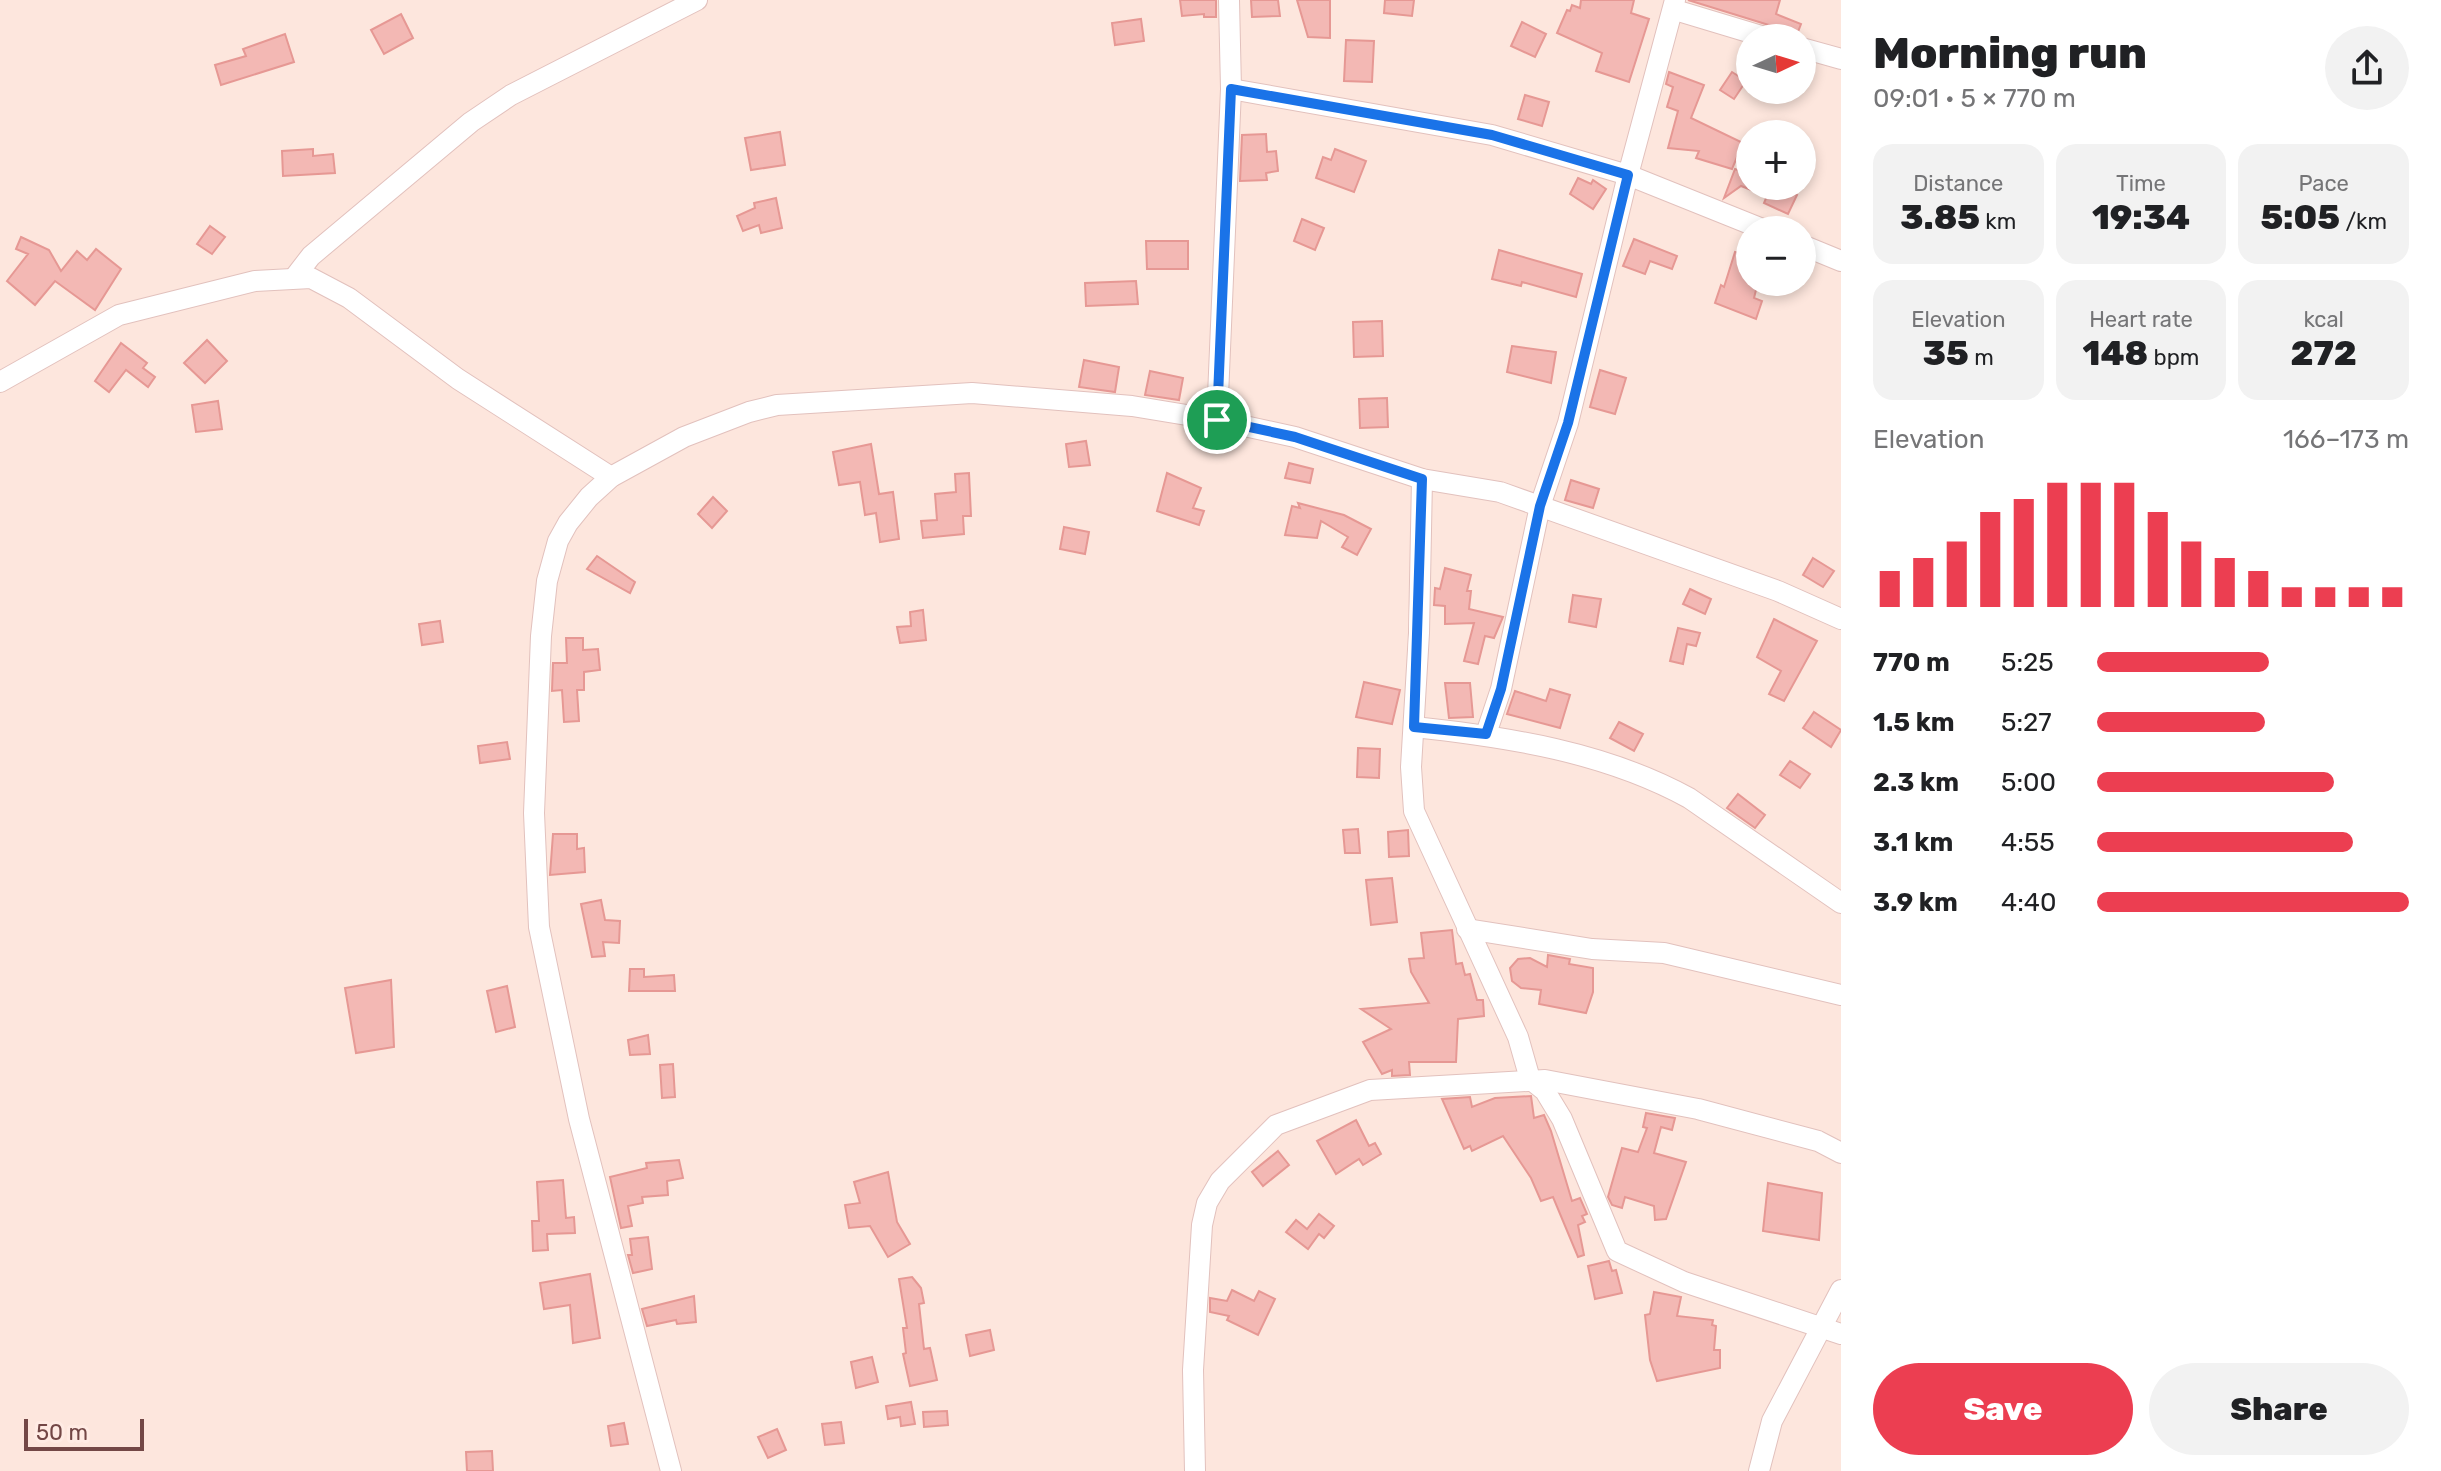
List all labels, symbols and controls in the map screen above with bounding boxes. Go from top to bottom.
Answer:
north arrow [1736,24,1816,104]
map controls [1736,24,1816,296]
button: share [2325,26,2409,110]
text: Morning run [1873,27,2147,79]
text: 09:01 · 5 × 770 m [1873,83,2076,114]
button: + [1736,120,1816,200]
text: Distance [1913,170,2003,197]
text: Time [2116,170,2166,197]
text: Pace [2298,170,2349,197]
text: 3.85 [1900,197,1980,238]
text: 19:34 [2092,197,2190,238]
text: 5:05 [2260,197,2340,238]
text: km [1980,208,2016,235]
text: /km [2340,208,2387,235]
button: − [1736,216,1816,296]
text: Elevation [1911,306,2005,333]
text: Heart rate [2089,306,2193,333]
text: kcal [2303,306,2344,333]
text: 35 [1923,333,1969,374]
text: 148 [2083,333,2148,374]
text: 272 [2290,333,2357,374]
text: m [1969,344,1994,371]
text: bpm [2148,344,2199,371]
pin [1183,386,1251,454]
icon: arrive [1195,398,1239,442]
text: Elevation [1873,424,1984,455]
text: 166–173 m [2283,424,2409,455]
text: 770 m [1873,647,1950,678]
text: 5:25 [2001,647,2054,678]
text: 1.5 km [1873,707,1955,738]
text: 5:27 [2001,707,2052,738]
text: 2.3 km [1873,767,1959,798]
text: 5:00 [2001,767,2056,798]
text: 3.1 km [1873,827,1953,858]
text: 4:55 [2001,827,2055,858]
text: 3.9 km [1873,887,1958,918]
text: 4:40 [2001,887,2056,918]
button: Save [1873,1363,2133,1455]
button: Share [2149,1363,2409,1455]
scale bar [24,1415,144,1451]
text: 50 m [36,1419,88,1446]

